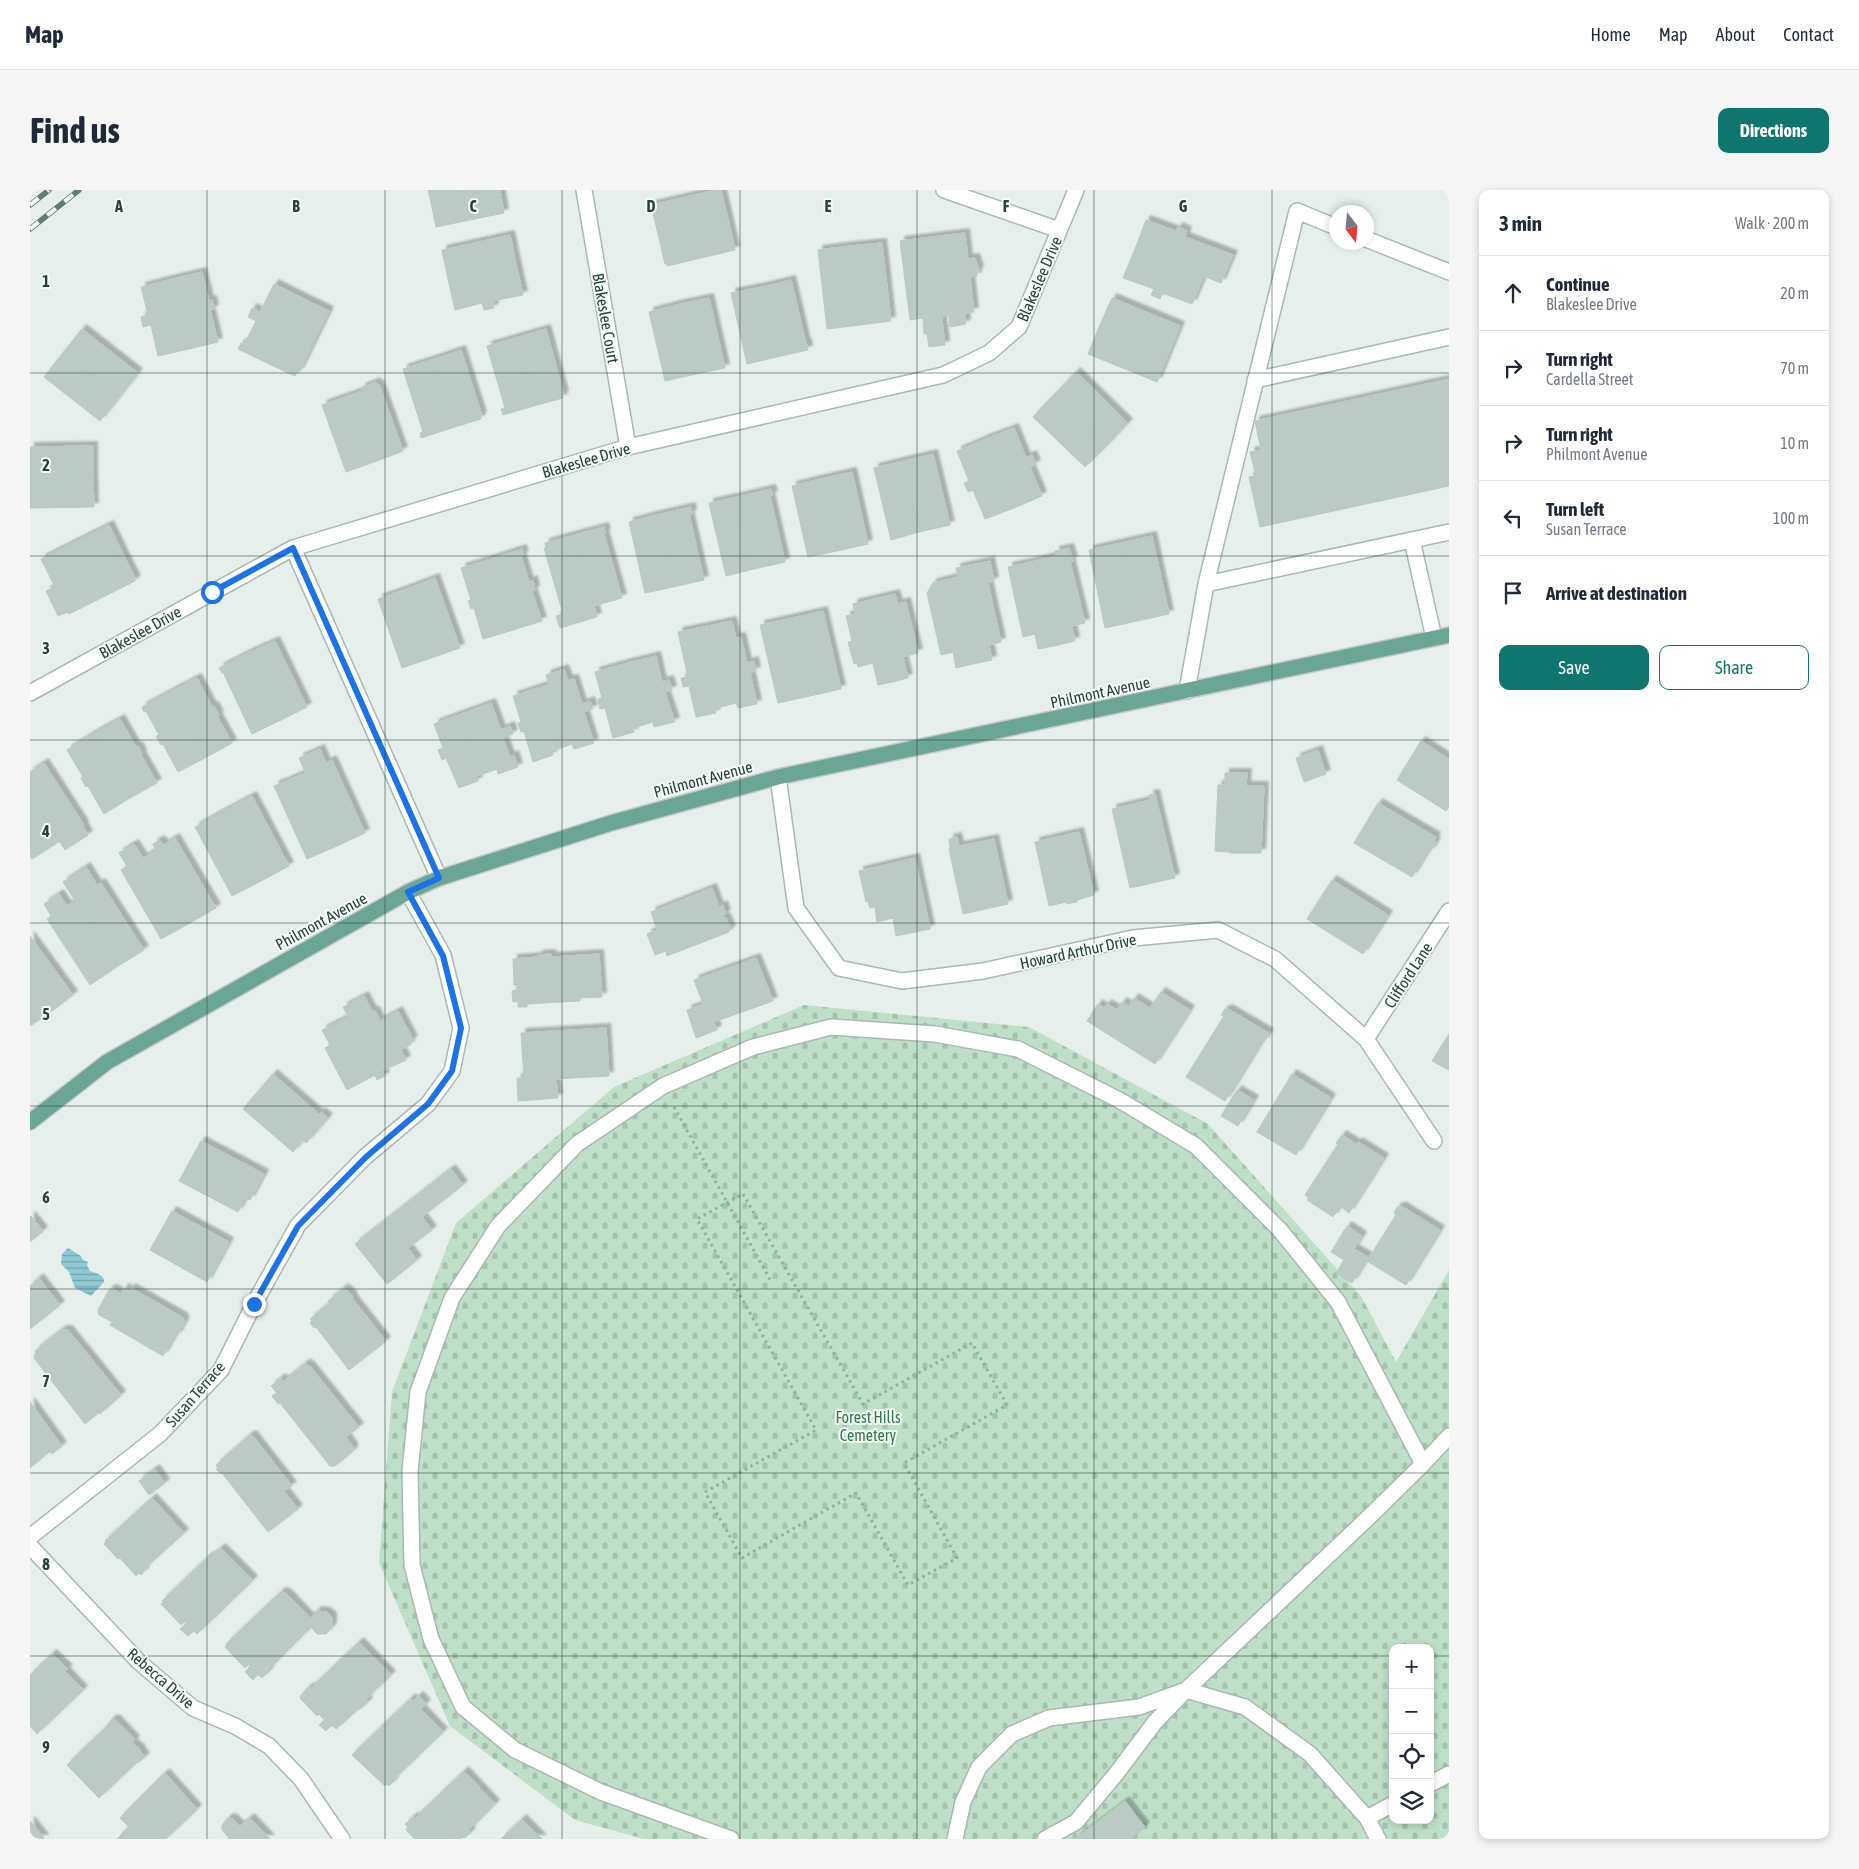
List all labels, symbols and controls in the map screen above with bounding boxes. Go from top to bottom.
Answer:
text: Map [25,21,64,48]
text: Home [1591,24,1631,45]
text: Map [1659,24,1688,45]
text: About [1716,24,1755,45]
text: Contact [1783,24,1834,45]
button: Directions [1718,108,1829,153]
text: Find us [30,110,120,150]
text: A [114,197,123,215]
text: B [292,197,300,215]
text: C [469,197,477,215]
text: D [647,197,656,215]
text: E [825,197,832,215]
text: F [1003,197,1010,215]
text: G [1179,197,1188,215]
north arrow [1329,205,1374,250]
text: 3 min [1499,211,1542,235]
text: Walk · 200 m [1735,214,1809,232]
street label: Blakeslee Drive [1013,234,1065,324]
text: 1 [42,272,50,290]
street label: Blakeslee Court [589,272,623,365]
text: Continue [1546,273,1610,295]
icon: ahead [1499,279,1527,307]
text: 20 m [1780,284,1809,302]
text: Blakeslee Drive [1546,295,1637,313]
text: Turn right [1546,348,1613,370]
icon: right [1499,354,1527,382]
text: 70 m [1780,359,1809,377]
text: Cardella Street [1546,370,1633,388]
text: Turn right [1546,423,1613,445]
icon: right [1499,429,1527,457]
text: 10 m [1780,434,1809,452]
street label: Blakeslee Drive [540,439,632,481]
text: Philmont Avenue [1546,445,1647,463]
text: 2 [42,456,50,474]
text: Turn left [1546,498,1604,520]
icon: left [1499,504,1527,532]
text: 100 m [1773,509,1809,527]
text: Susan Terrace [1546,520,1627,538]
icon: arrive [1499,579,1527,607]
route start [201,581,224,604]
text: Arrive at destination [1546,582,1687,604]
street label: Blakeslee Drive [96,602,184,662]
text: 3 [42,639,50,657]
button: Save [1499,645,1649,690]
button: Share [1659,645,1809,690]
street label: Philmont Avenue [1049,673,1151,711]
street label: Philmont Avenue [652,757,754,801]
text: 4 [41,822,50,840]
street label: Philmont Avenue [272,889,370,953]
street label: Howard Arthur Drive [1018,930,1138,972]
street label: Clifford Lane [1380,939,1436,1011]
text: 5 [42,1005,50,1023]
text: 6 [42,1188,50,1206]
route end [243,1293,266,1316]
street label: Susan Terrace [162,1358,228,1430]
text: 7 [42,1372,50,1390]
park label: Forest Hills Cemetery [835,1408,901,1445]
text: 8 [42,1555,50,1573]
street label: Rebecca Drive [124,1644,198,1712]
map controls [1389,1644,1434,1824]
button: + [1389,1644,1434,1689]
button: − [1389,1689,1434,1734]
button: locate [1389,1734,1434,1779]
text: 9 [42,1738,50,1756]
button: layers [1389,1779,1434,1824]

